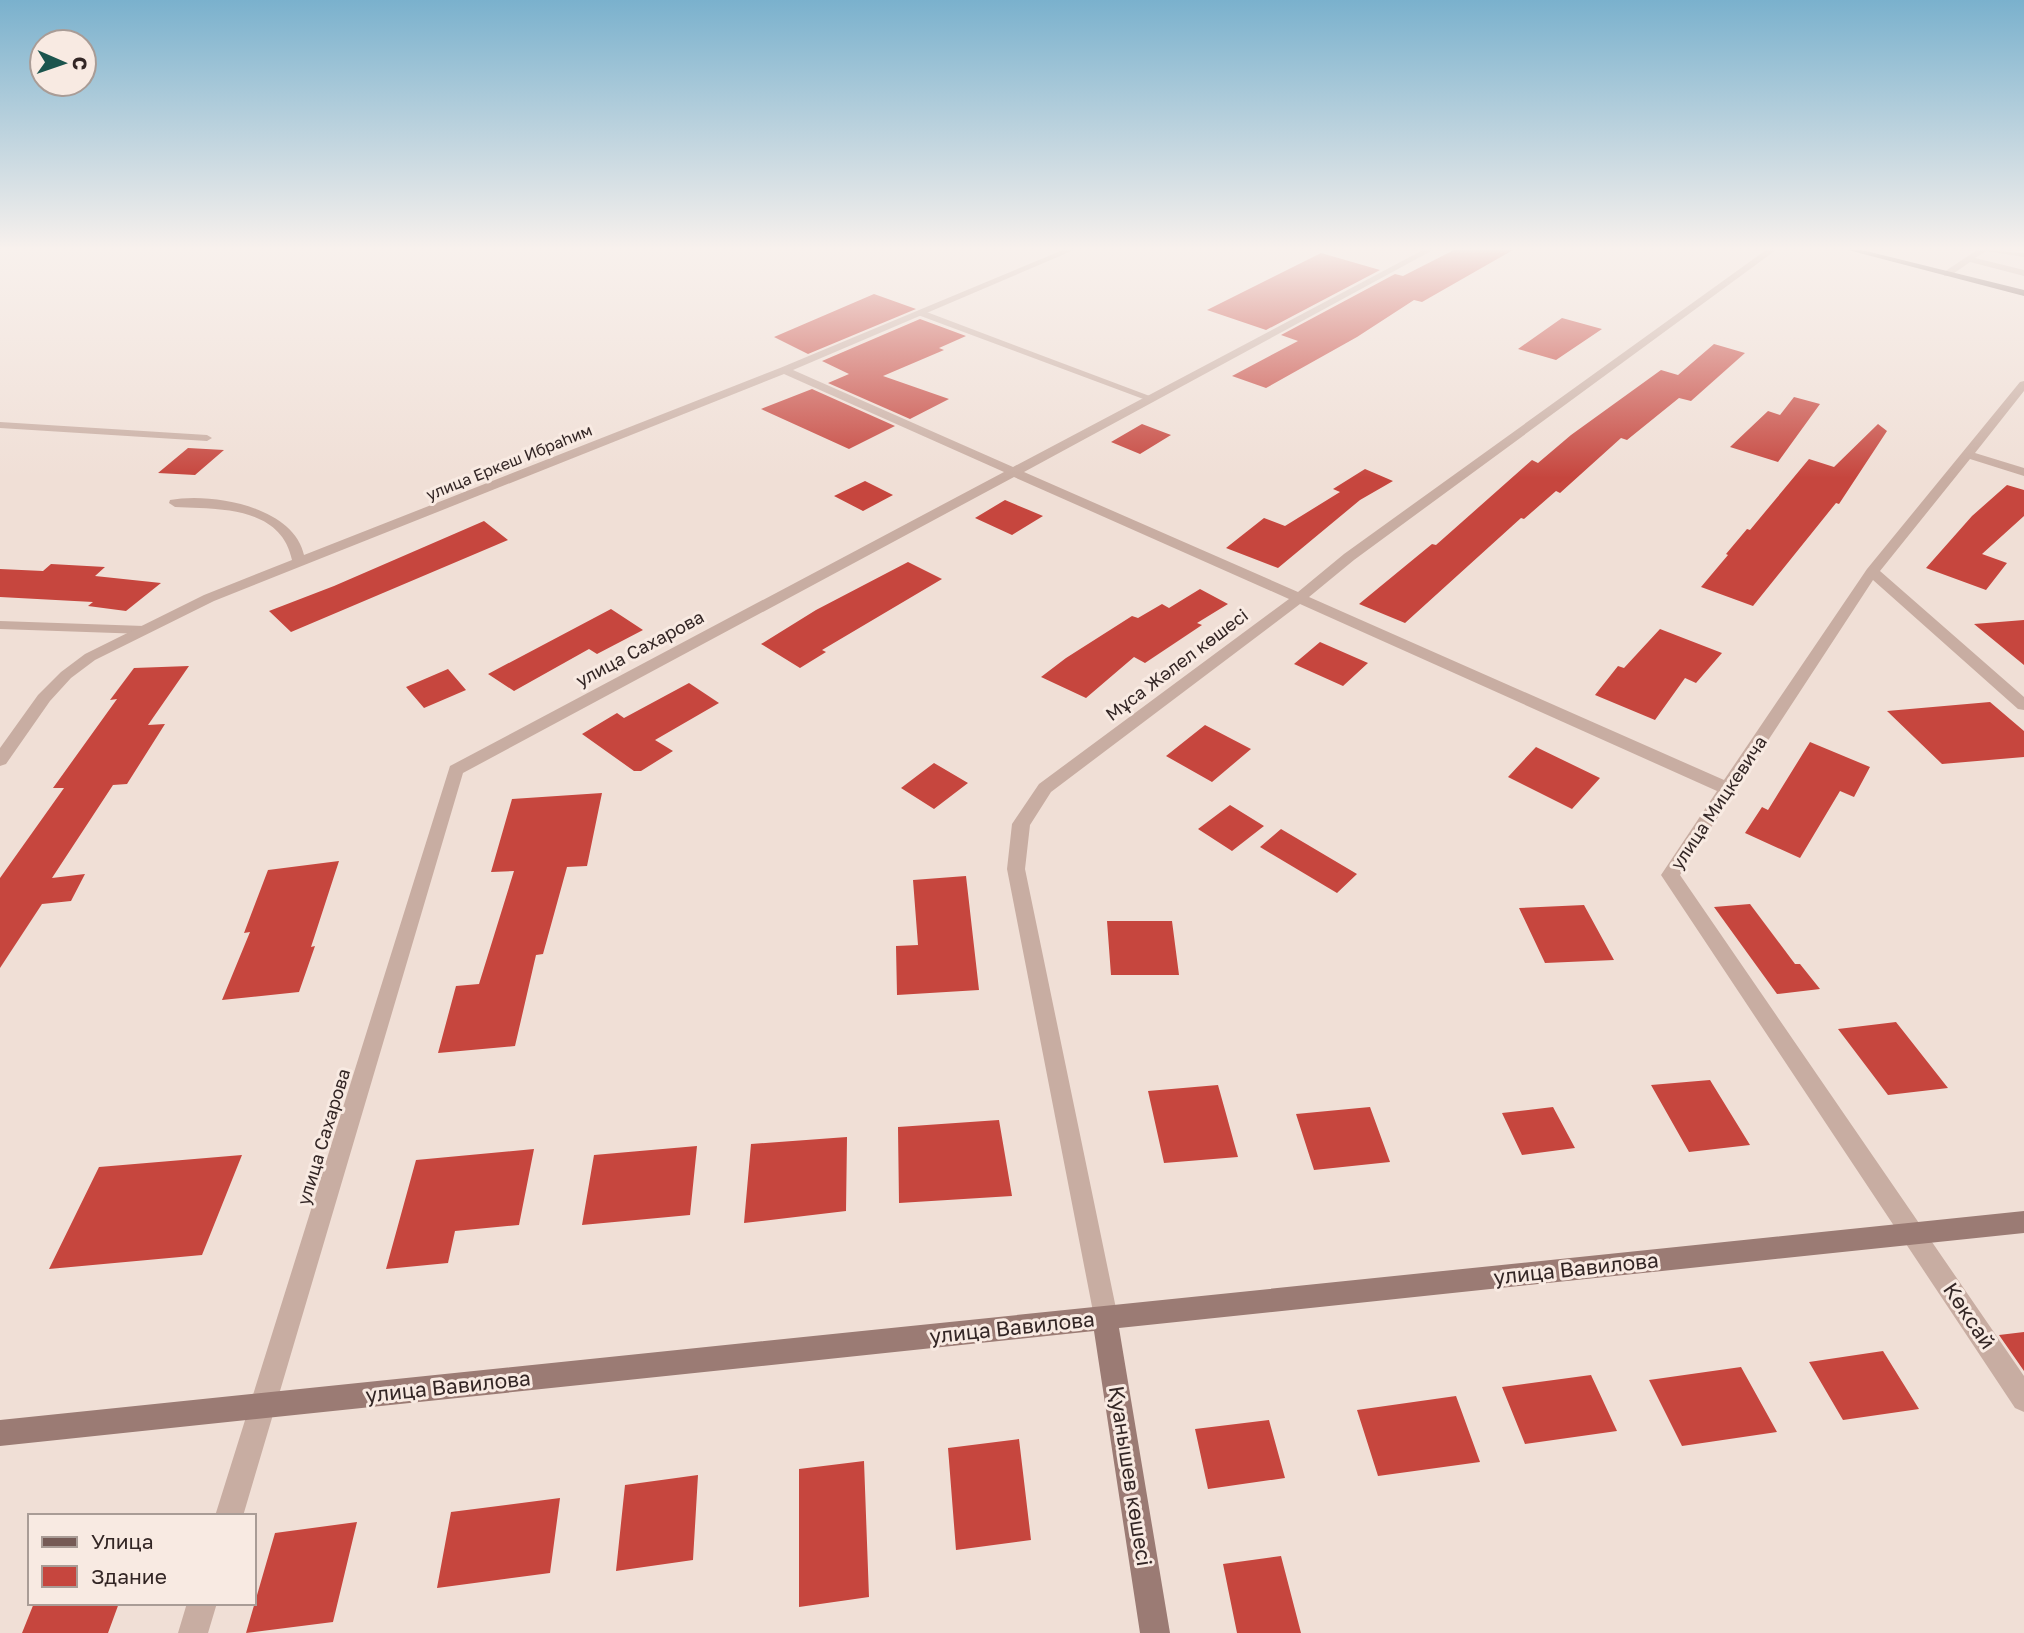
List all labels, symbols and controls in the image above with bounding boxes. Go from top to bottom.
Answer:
north arrow [28,28,98,98]
text: С [69,56,92,71]
street label: улица Еркеш Ибраһим [423,420,595,504]
street label: Мұса Жәлел көшесі [1101,603,1253,726]
street label: улица Сахарова [572,605,707,691]
street label: улица Мицкевича [1665,731,1771,874]
street label: улица Сахарова [292,1066,354,1208]
street label: улица Вавилова [1492,1246,1660,1290]
street label: Көксай [1938,1277,2001,1354]
street label: улица Вавилова [928,1305,1096,1349]
street label: улица Вавилова [364,1364,532,1408]
street label: Қуанышев көшесі [1104,1384,1158,1568]
legend [28,1514,256,1605]
text: Улица [91,1528,154,1554]
text: Здание [91,1563,167,1589]

